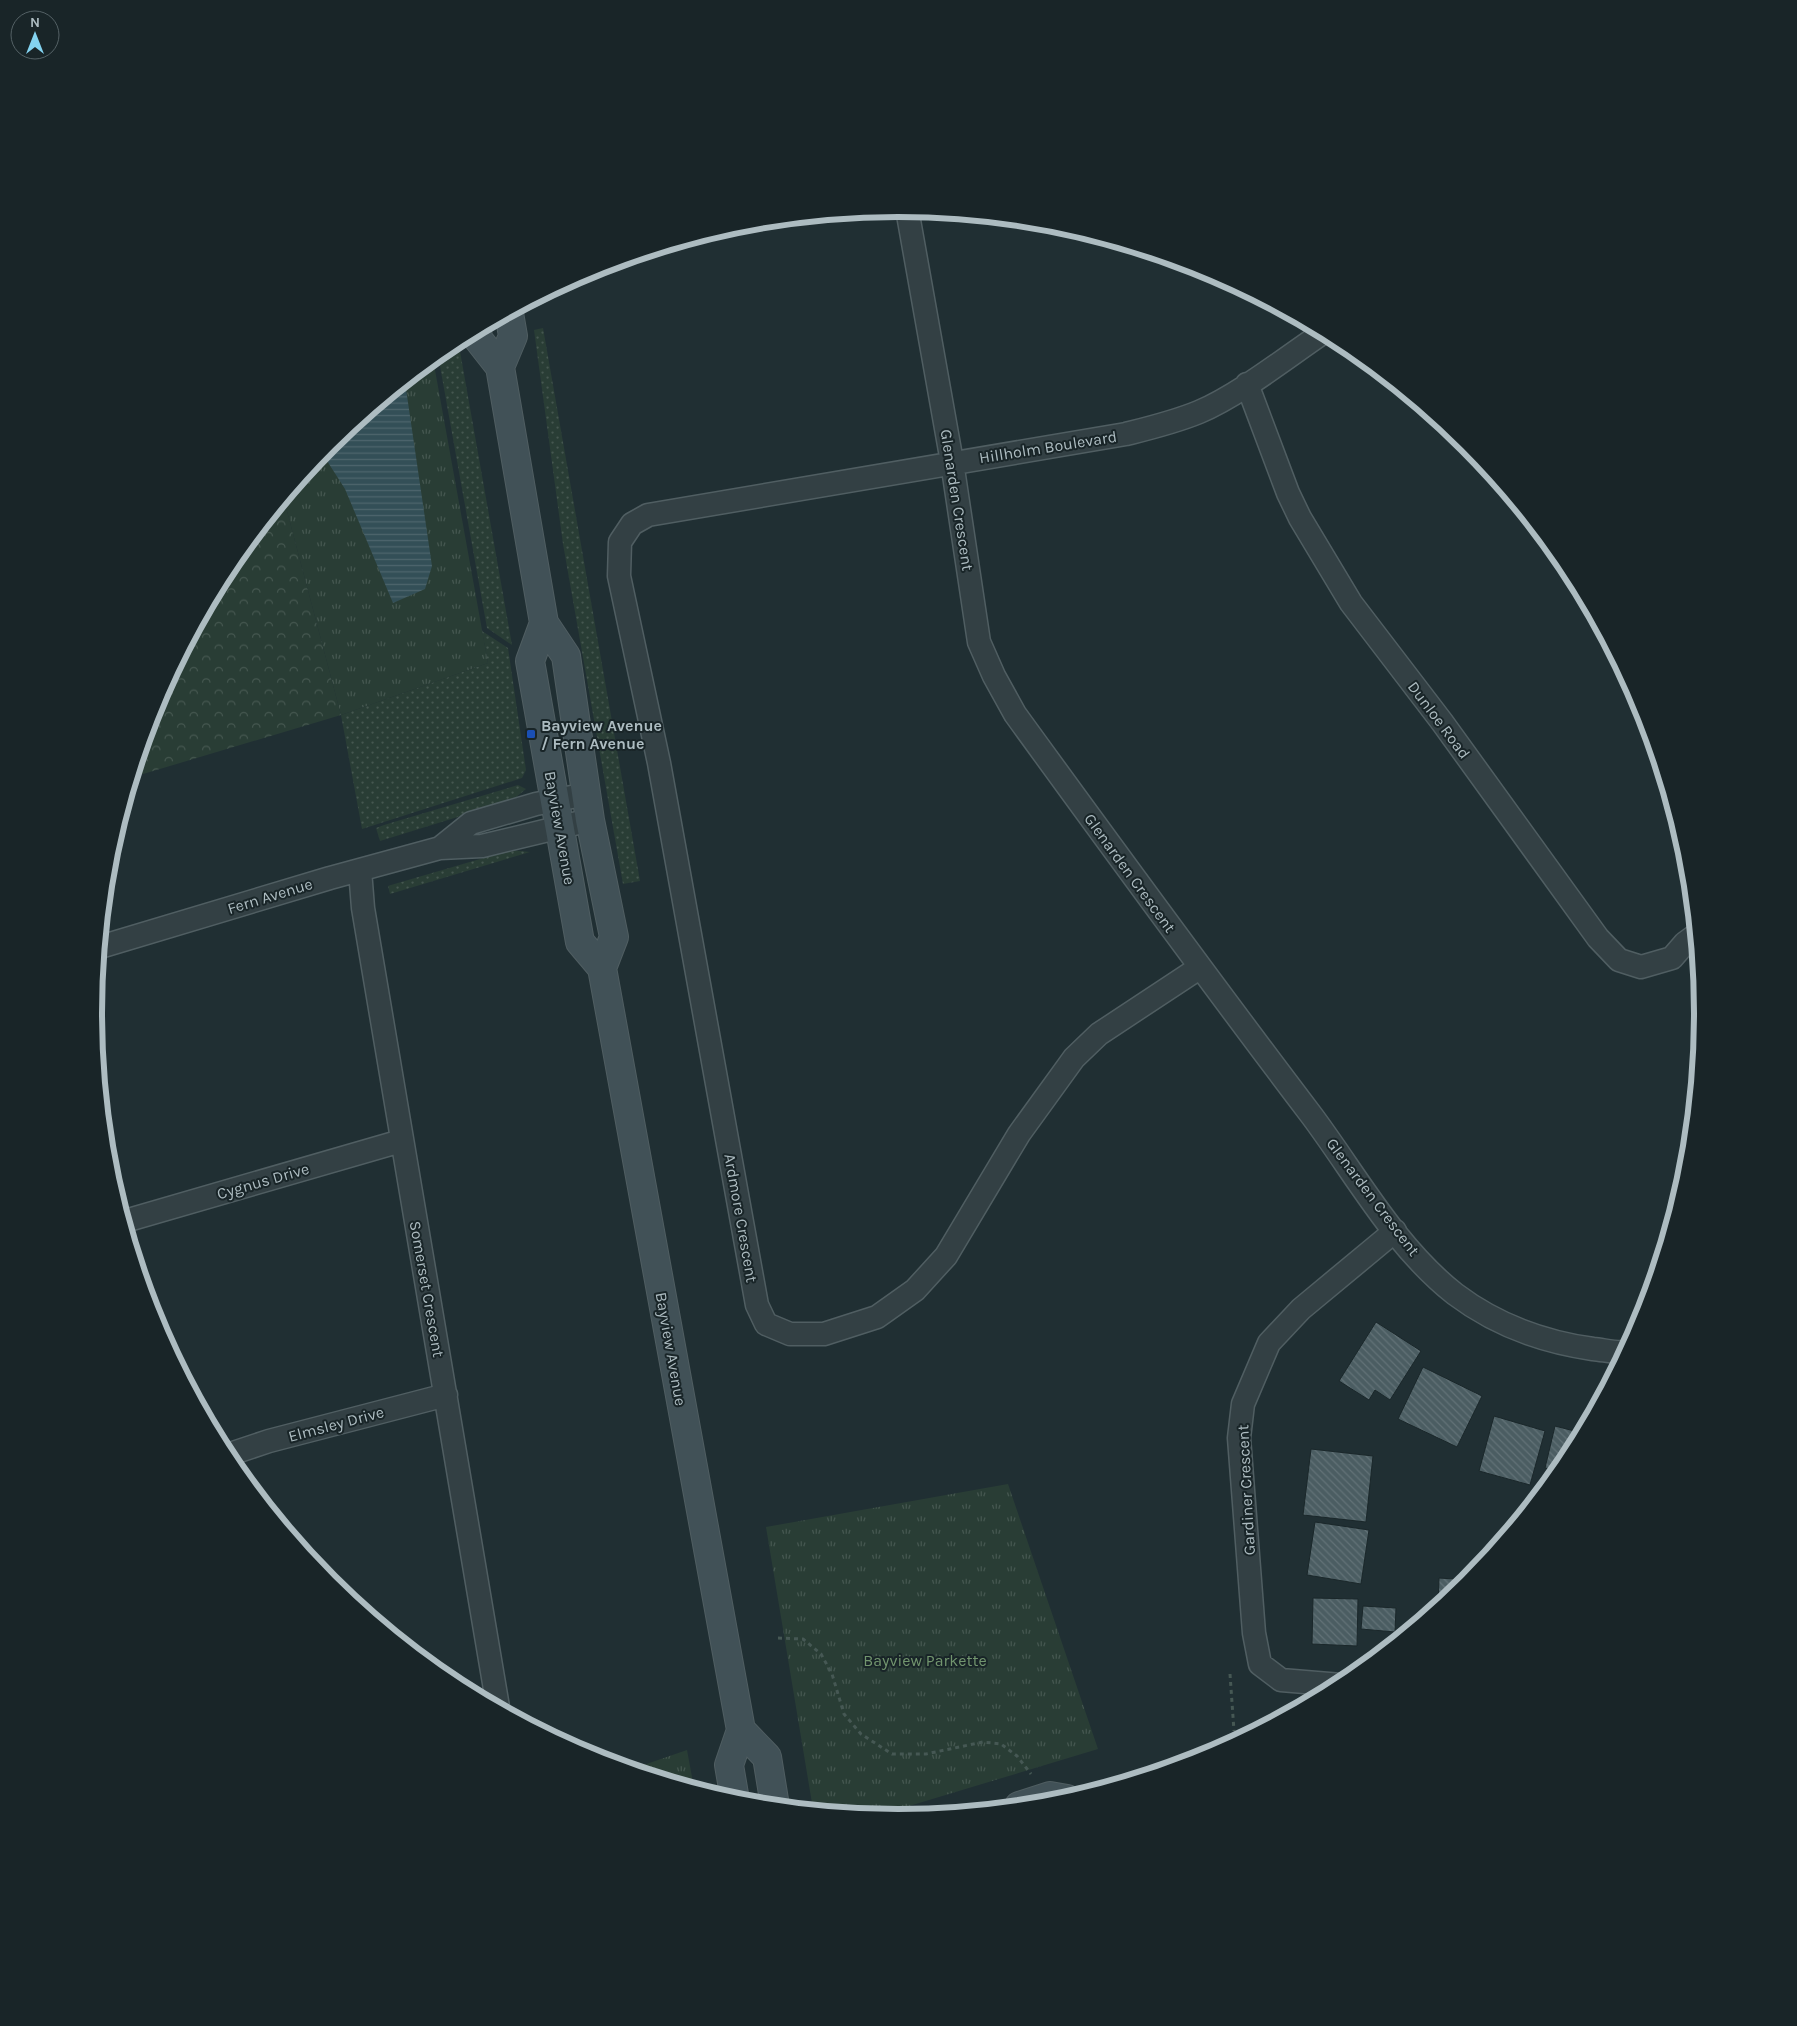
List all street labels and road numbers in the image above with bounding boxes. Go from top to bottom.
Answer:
street label: Hillholm Boulevard [978,427,1118,467]
street label: Glenarden Crescent [936,428,978,572]
street label: Dunloe Road [1404,678,1474,762]
street label: Bayview Avenue [541,770,579,886]
street label: Glenarden Crescent [1080,810,1180,936]
street label: Fern Avenue [225,874,315,918]
street label: Glenarden Crescent [1322,1134,1424,1260]
street label: Ardmore Crescent [720,1152,762,1284]
street label: Cygnus Drive [215,1159,311,1203]
street label: Somerset Crescent [406,1219,448,1359]
street label: Bayview Avenue [652,1291,690,1407]
street label: Elmsley Drive [286,1402,386,1446]
street label: Gardiner Crescent [1233,1424,1259,1556]

